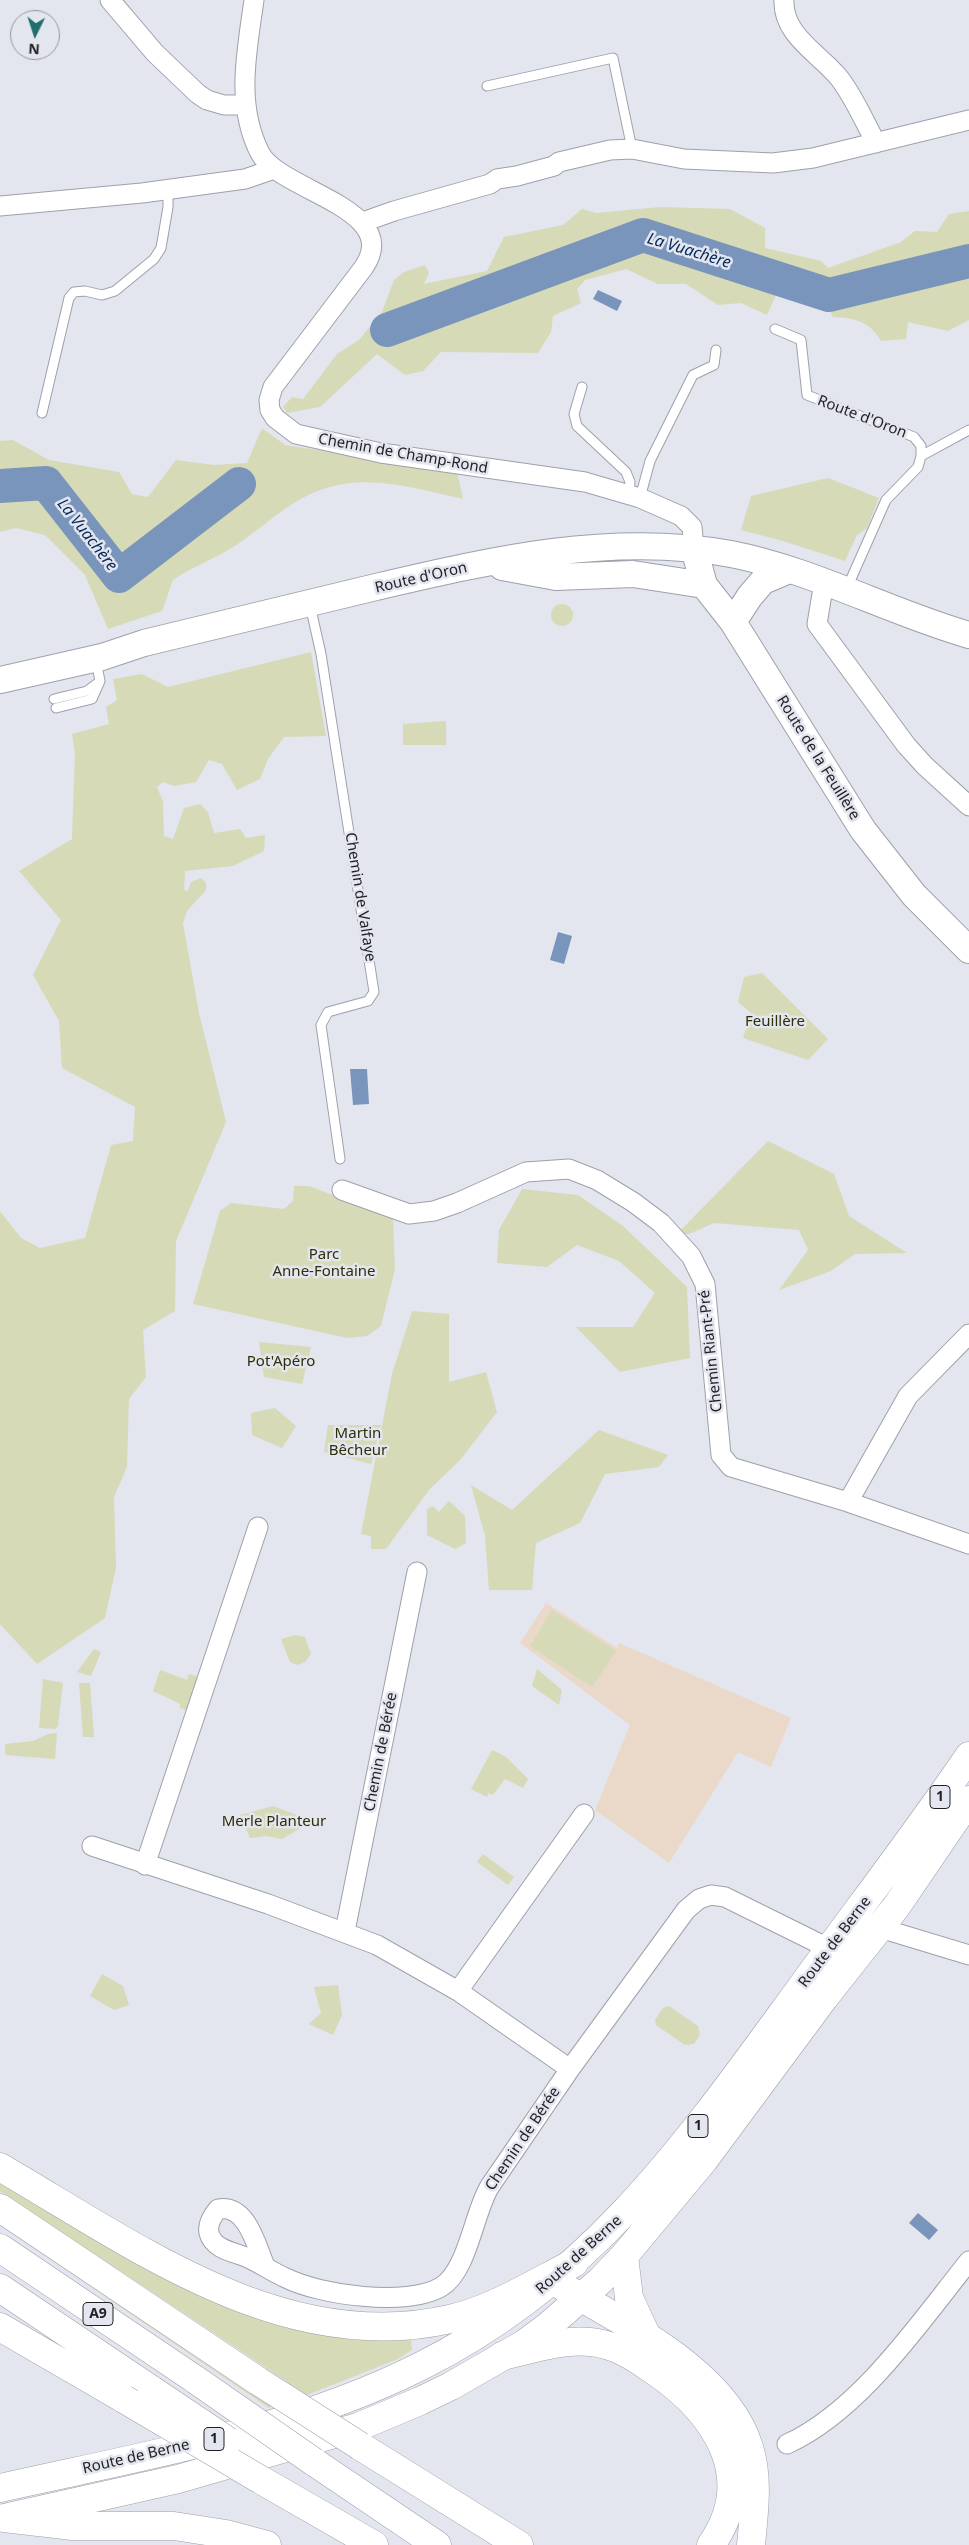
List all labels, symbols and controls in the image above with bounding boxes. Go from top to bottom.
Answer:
north arrow [10,10,60,60]
text: N [28,40,40,59]
water label: La Vuachère [645,229,733,273]
street label: Route d'Oron [815,392,909,442]
street label: Chemin de Champ-Rond [317,430,489,478]
water label: La Vuachère [53,495,121,575]
street label: Route d'Oron [373,559,469,597]
street label: Route de la Feuillère [772,693,864,823]
street label: Chemin de Valfaye [341,831,379,963]
park label: Feuillère [745,1013,805,1031]
park label: Parc Anne-Fontaine [273,1246,375,1281]
street label: Chemin Riant-Pré [696,1289,726,1413]
park label: Pot'Apéro [247,1353,315,1371]
park label: Martin Bêcheur [329,1425,387,1460]
street label: Chemin de Bérée [361,1691,401,1813]
road number: 1 [930,1785,950,1808]
park label: Merle Planteur [222,1813,326,1831]
street label: Route de Berne [795,1893,875,1991]
street label: Chemin de Bérée [482,2084,564,2194]
road number: 1 [688,2114,708,2138]
street label: Route de Berne [532,2212,626,2298]
road number: A9 [83,2302,113,2326]
road number: 1 [204,2428,224,2450]
street label: Route de Berne [81,2436,191,2478]

